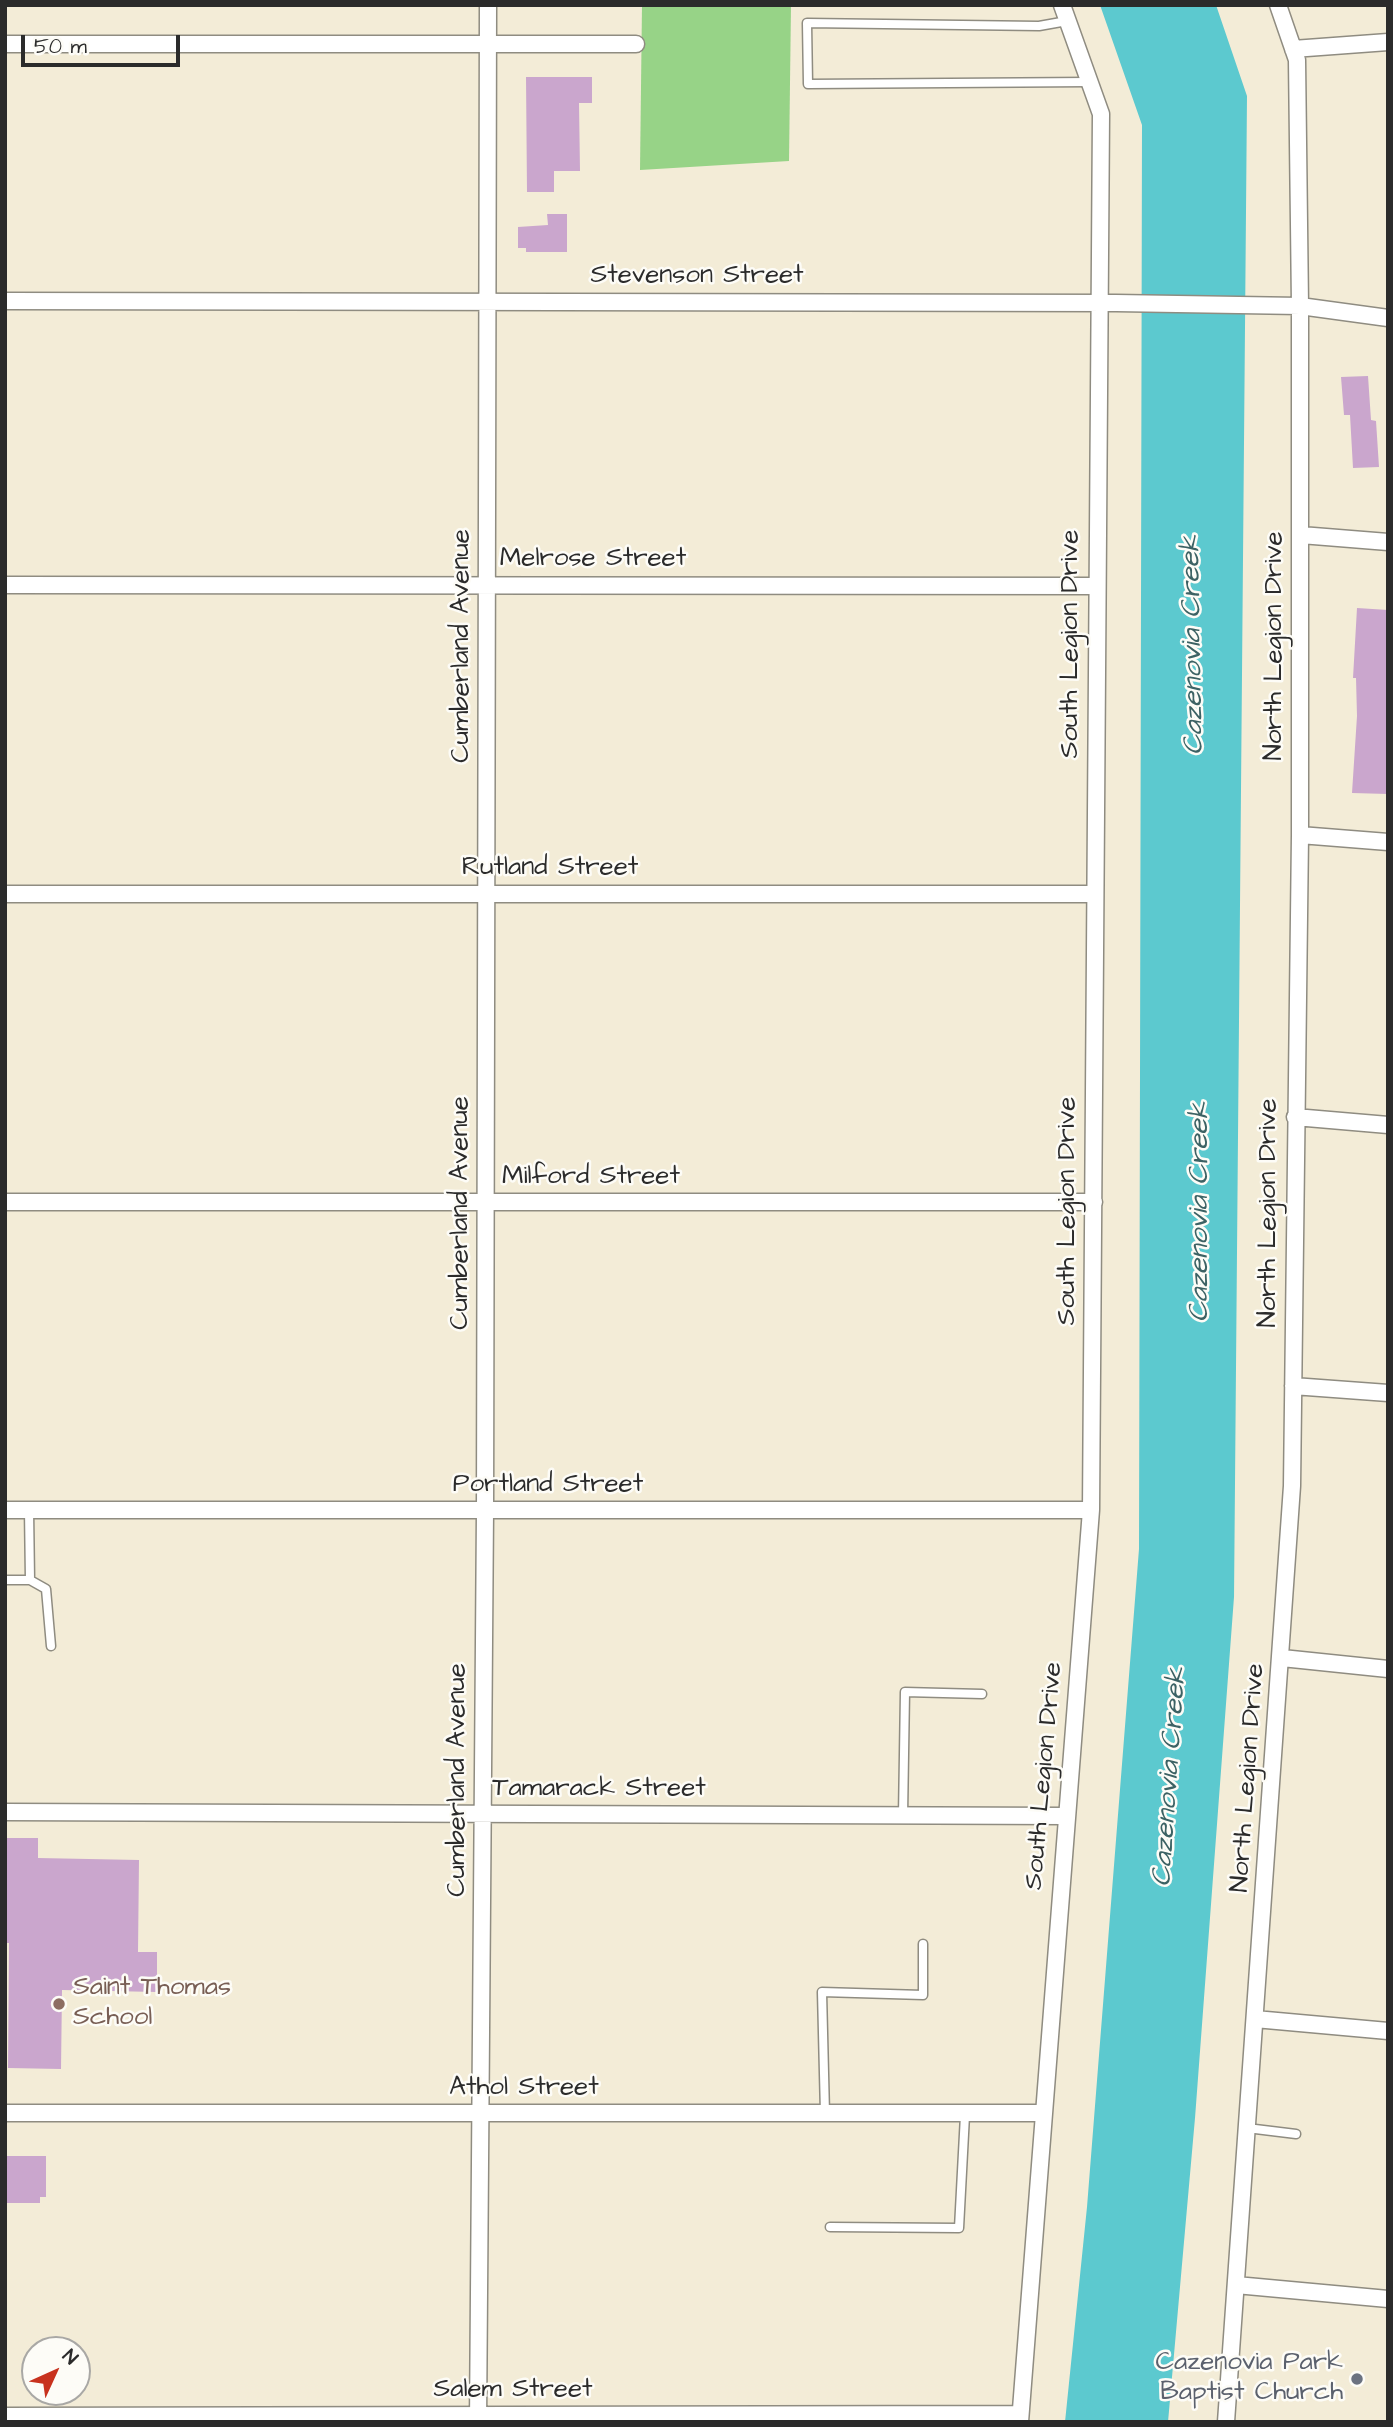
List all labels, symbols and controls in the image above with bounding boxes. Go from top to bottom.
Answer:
scale bar [24,21,184,65]
text: 50 m [34,32,87,61]
street label: Stevenson Street [590,261,804,293]
street label: Cumberland Avenue [447,529,479,763]
street label: South Legion Drive [1056,530,1088,758]
street label: North Legion Drive [1260,531,1292,761]
water label: Cazenovia Creek [1175,535,1213,755]
street label: Melrose Street [500,544,686,576]
street label: Rutland Street [462,853,638,885]
street label: Cumberland Avenue [446,1096,478,1330]
street label: South Legion Drive [1053,1097,1085,1325]
street label: North Legion Drive [1254,1098,1286,1328]
water label: Cazenovia Creek [1184,1102,1218,1322]
street label: Milford Street [502,1162,680,1194]
street label: Portland Street [453,1470,643,1502]
street label: South Legion Drive [1020,1661,1070,1891]
street label: Cumberland Avenue [443,1663,475,1897]
street label: North Legion Drive [1225,1663,1273,1893]
water label: Cazenovia Creek [1147,1666,1195,1888]
street label: Tamarack Street [492,1774,706,1806]
place label: Saint Thomas School [73,1973,231,2035]
marker: Saint Thomas School [51,1996,67,2012]
street label: Athol Street [449,2073,599,2105]
north arrow [21,2336,91,2406]
text: N [56,2343,84,2371]
place label: Cazenovia Park Baptist Church [1156,2348,1343,2410]
marker: Cazenovia Park Baptist Church [1349,2371,1365,2387]
street label: Salem Street [434,2375,592,2407]

